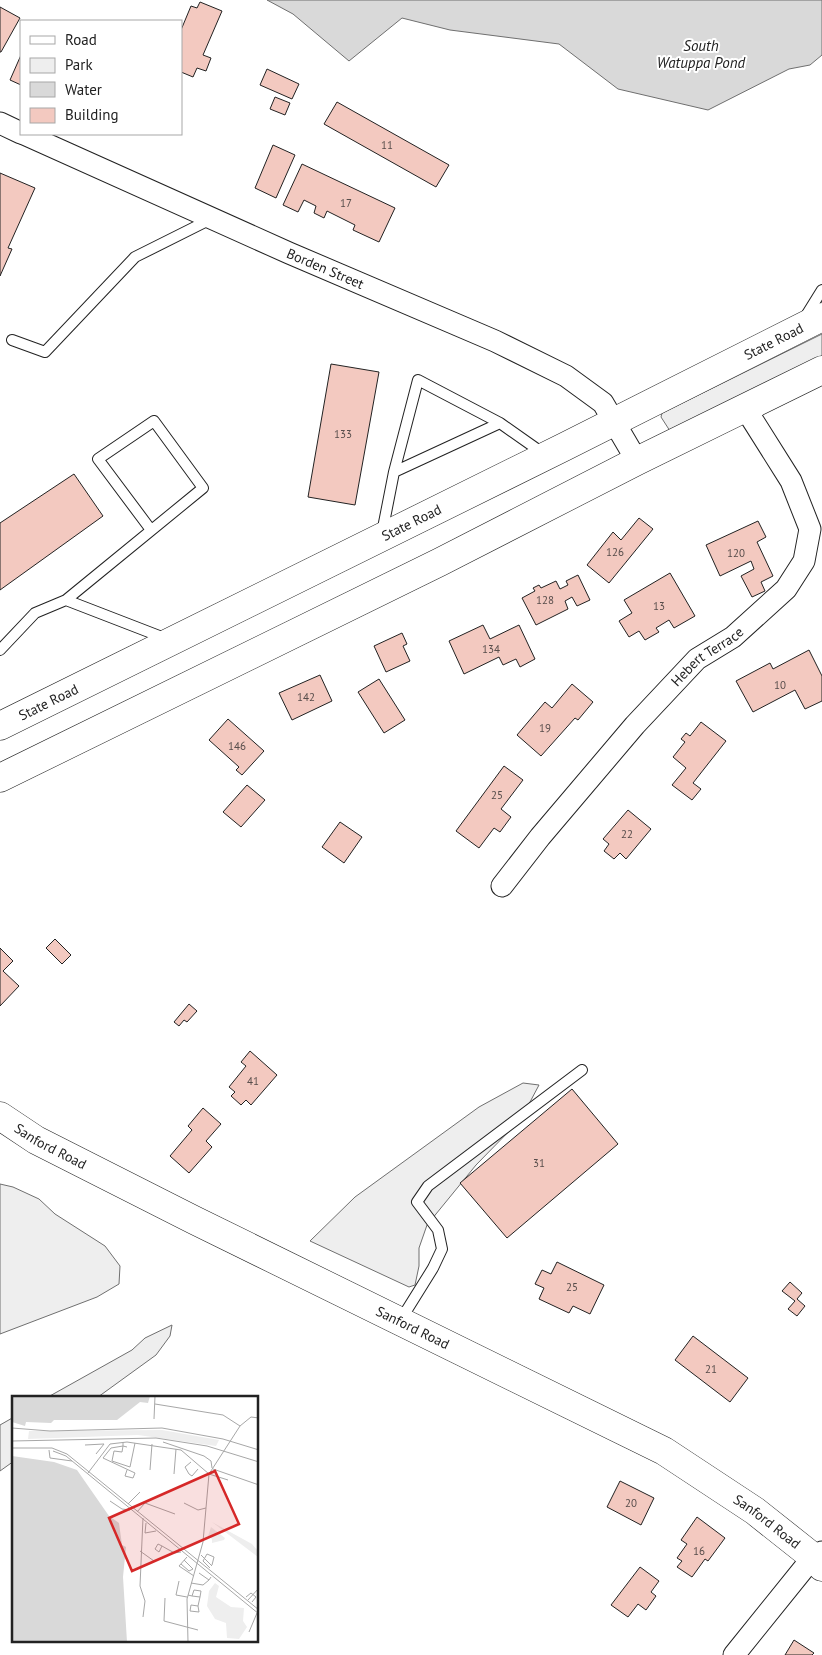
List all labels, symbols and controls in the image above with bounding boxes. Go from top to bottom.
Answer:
legend [20,20,182,135]
text: Road [65,30,97,49]
water label: South Watuppa Pond [657,36,746,72]
text: Park [65,55,93,74]
text: Water [65,80,102,99]
text: Building [65,105,119,124]
house number: 11 [381,138,393,152]
house number: 17 [340,196,352,210]
street label: Borden Street [284,244,367,293]
street label: State Road [741,319,806,364]
house number: 133 [334,427,352,441]
street label: State Road [379,500,444,545]
house number: 126 [606,545,624,559]
house number: 120 [727,546,745,560]
house number: 128 [536,593,554,607]
house number: 13 [653,599,665,613]
street label: Hebert Terrace [667,623,747,690]
house number: 134 [482,642,500,656]
house number: 10 [774,678,786,692]
street label: State Road [16,680,81,724]
house number: 142 [297,690,315,704]
house number: 19 [539,721,551,735]
house number: 146 [228,739,246,753]
house number: 25 [491,788,503,802]
house number: 22 [621,827,633,841]
house number: 41 [247,1074,259,1088]
street label: Sanford Road [11,1119,90,1173]
house number: 31 [533,1156,545,1170]
house number: 25 [566,1280,578,1294]
street label: Sanford Road [373,1302,452,1353]
house number: 21 [705,1362,717,1376]
inset map [12,1396,259,1642]
street label: Sanford Road [730,1490,804,1553]
house number: 20 [625,1496,637,1510]
house number: 16 [693,1544,705,1558]

